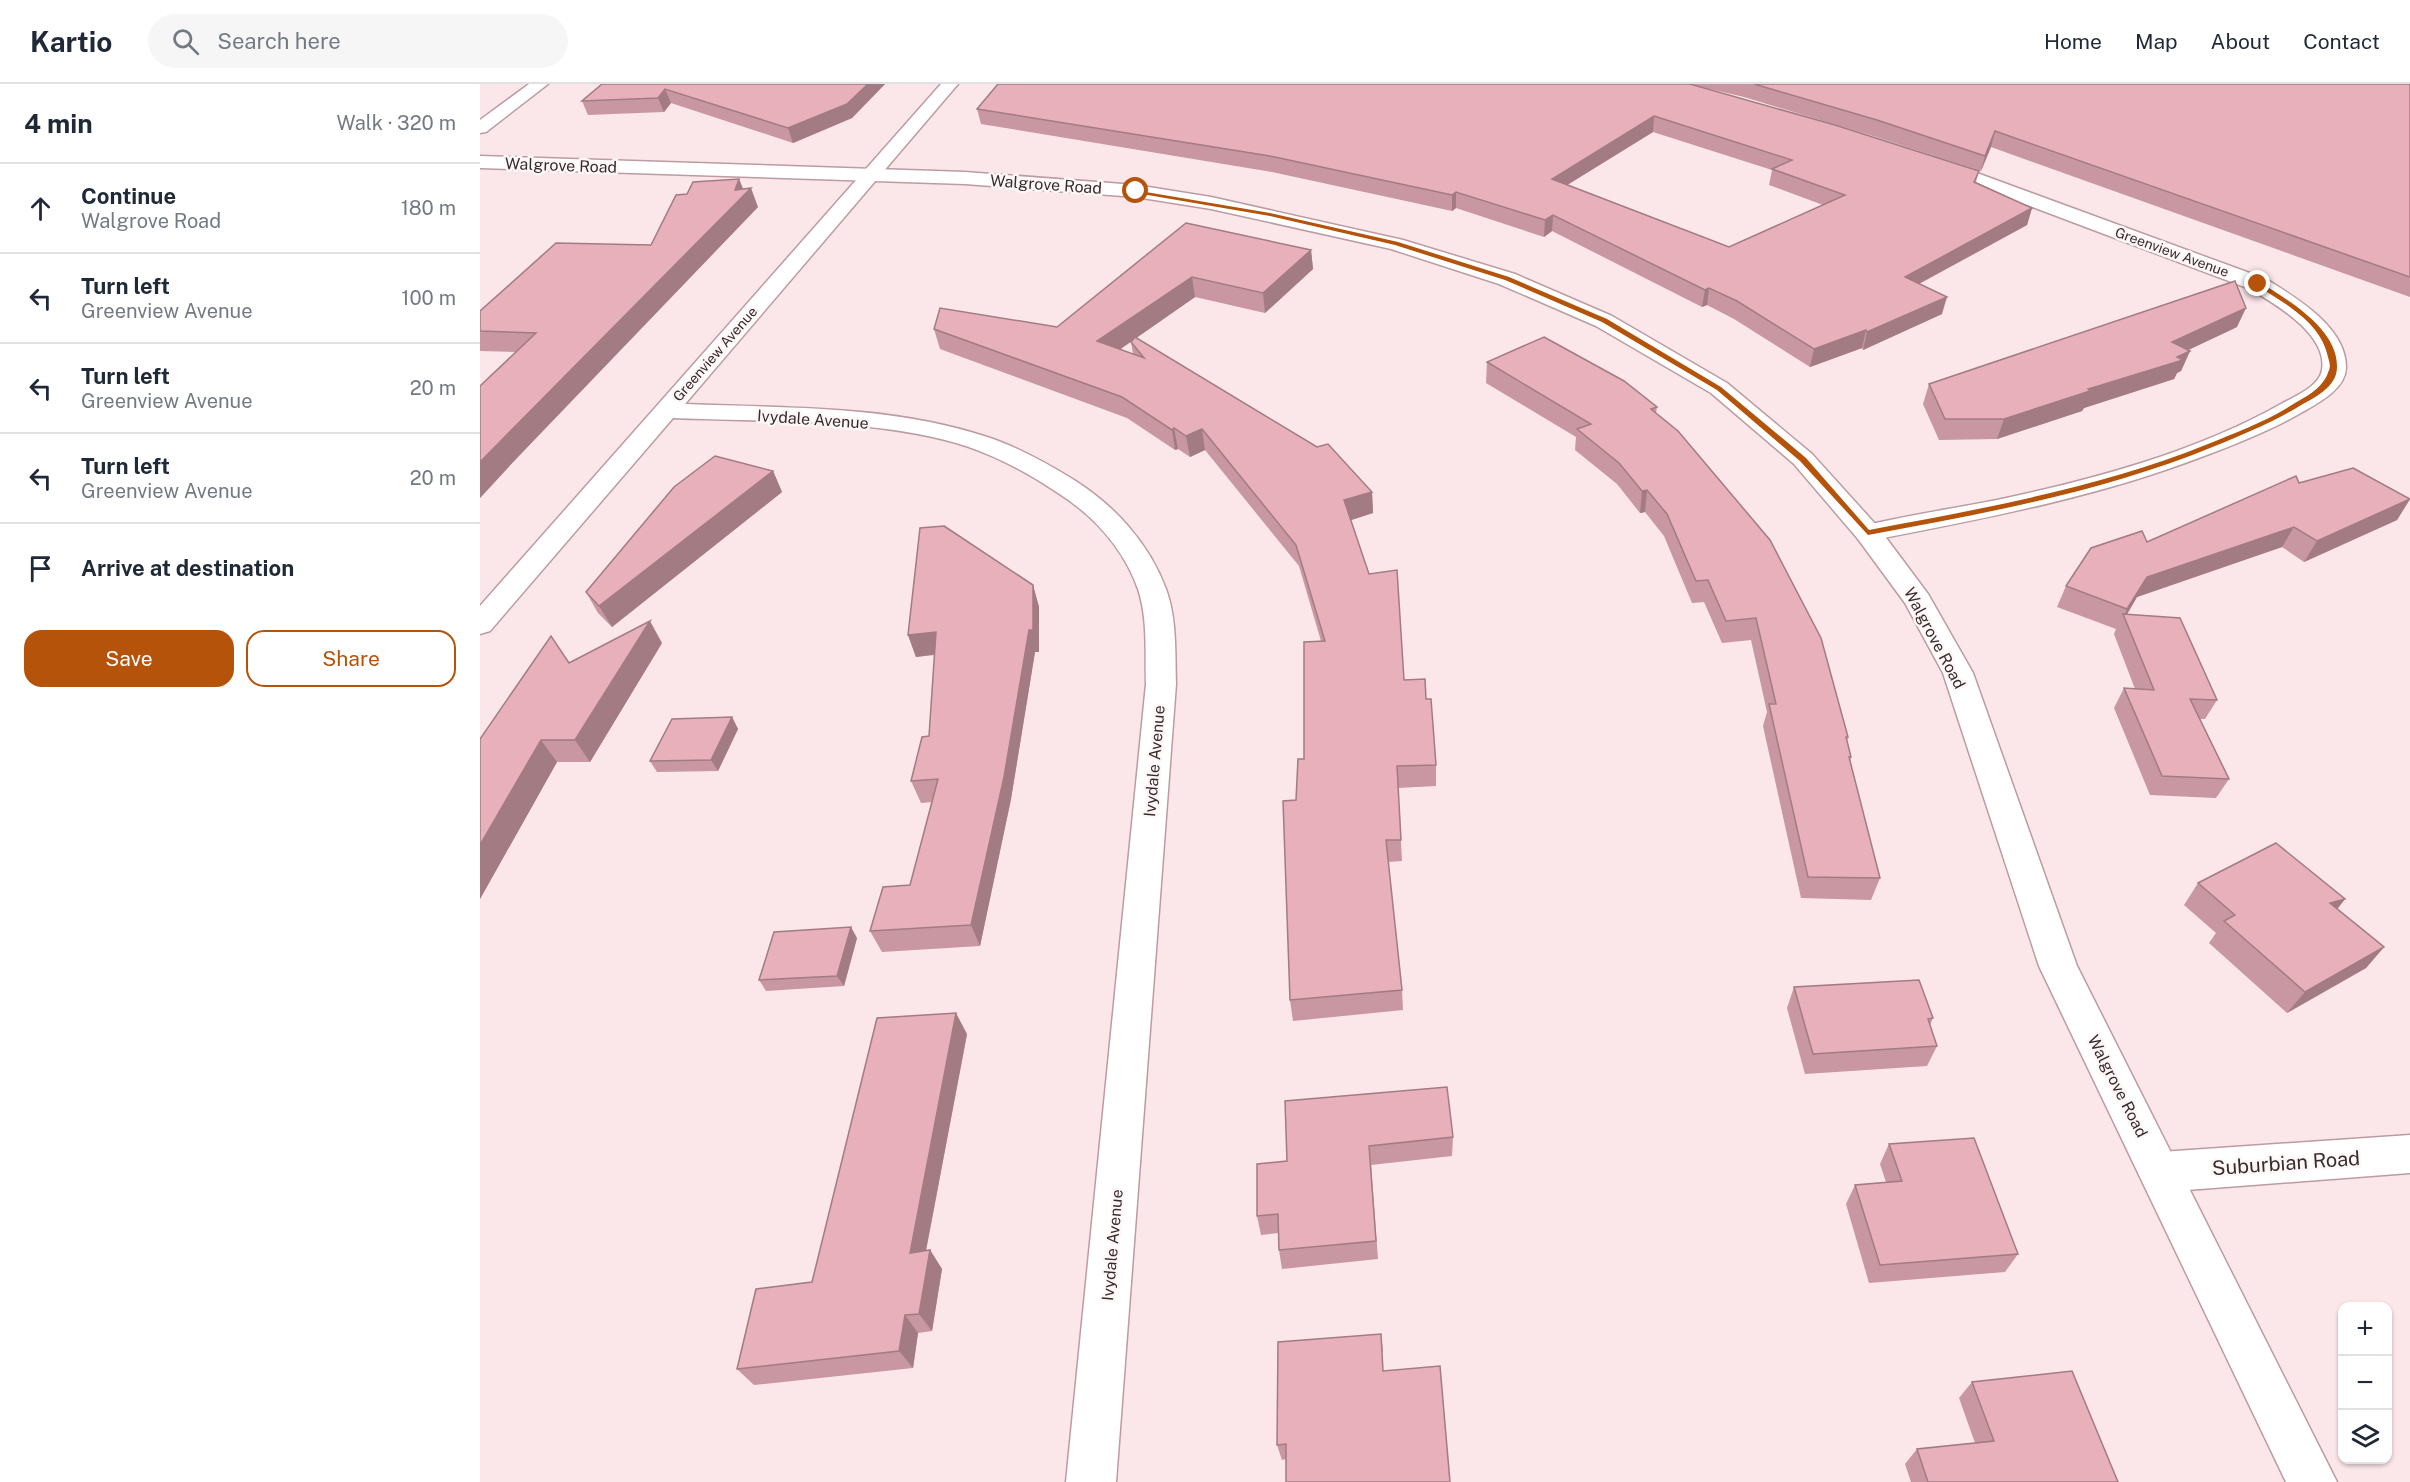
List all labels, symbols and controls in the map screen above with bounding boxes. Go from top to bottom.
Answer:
search box [148,14,568,68]
text: Kartio [30,25,112,58]
icon: search [169,25,202,58]
text: Search here [217,28,341,54]
text: Home [2044,29,2102,54]
text: Map [2135,29,2178,54]
text: About [2211,29,2270,54]
text: Contact [2303,29,2380,54]
text: 4 min [24,108,93,139]
text: Walk · 320 m [336,111,456,135]
street label: Walgrove Road [505,154,617,177]
street label: Walgrove Road [989,171,1103,198]
route start [1122,177,1148,203]
text: Continue [81,183,176,209]
icon: ahead [24,192,57,225]
text: 180 m [401,196,456,220]
text: Walgrove Road [81,209,221,233]
street label: Greenview Avenue [2113,224,2231,280]
route end [2244,270,2270,296]
text: Turn left [81,273,170,299]
icon: left [24,282,57,315]
text: 100 m [401,286,456,310]
text: Greenview Avenue [81,299,253,323]
street label: Greenview Avenue [670,303,760,405]
text: Turn left [81,363,170,389]
icon: left [24,372,57,405]
text: 20 m [410,376,456,400]
text: Greenview Avenue [81,389,253,413]
street label: Ivydale Avenue [757,406,869,433]
text: Turn left [81,453,170,479]
icon: left [24,462,57,495]
text: 20 m [410,466,456,490]
text: Greenview Avenue [81,479,253,503]
icon: arrive [24,552,57,585]
text: Arrive at destination [81,555,294,581]
street label: Walgrove Road [1900,584,1969,692]
button: Save [24,630,234,687]
button: Share [246,630,456,687]
street label: Ivydale Avenue [1140,705,1169,818]
street label: Walgrove Road [2084,1032,2151,1140]
street label: Suburbian Road [2211,1146,2361,1180]
street label: Ivydale Avenue [1098,1189,1127,1302]
map controls [2338,1302,2392,1464]
button: + [2338,1302,2392,1356]
button: − [2338,1356,2392,1410]
button: layers [2338,1410,2392,1464]

